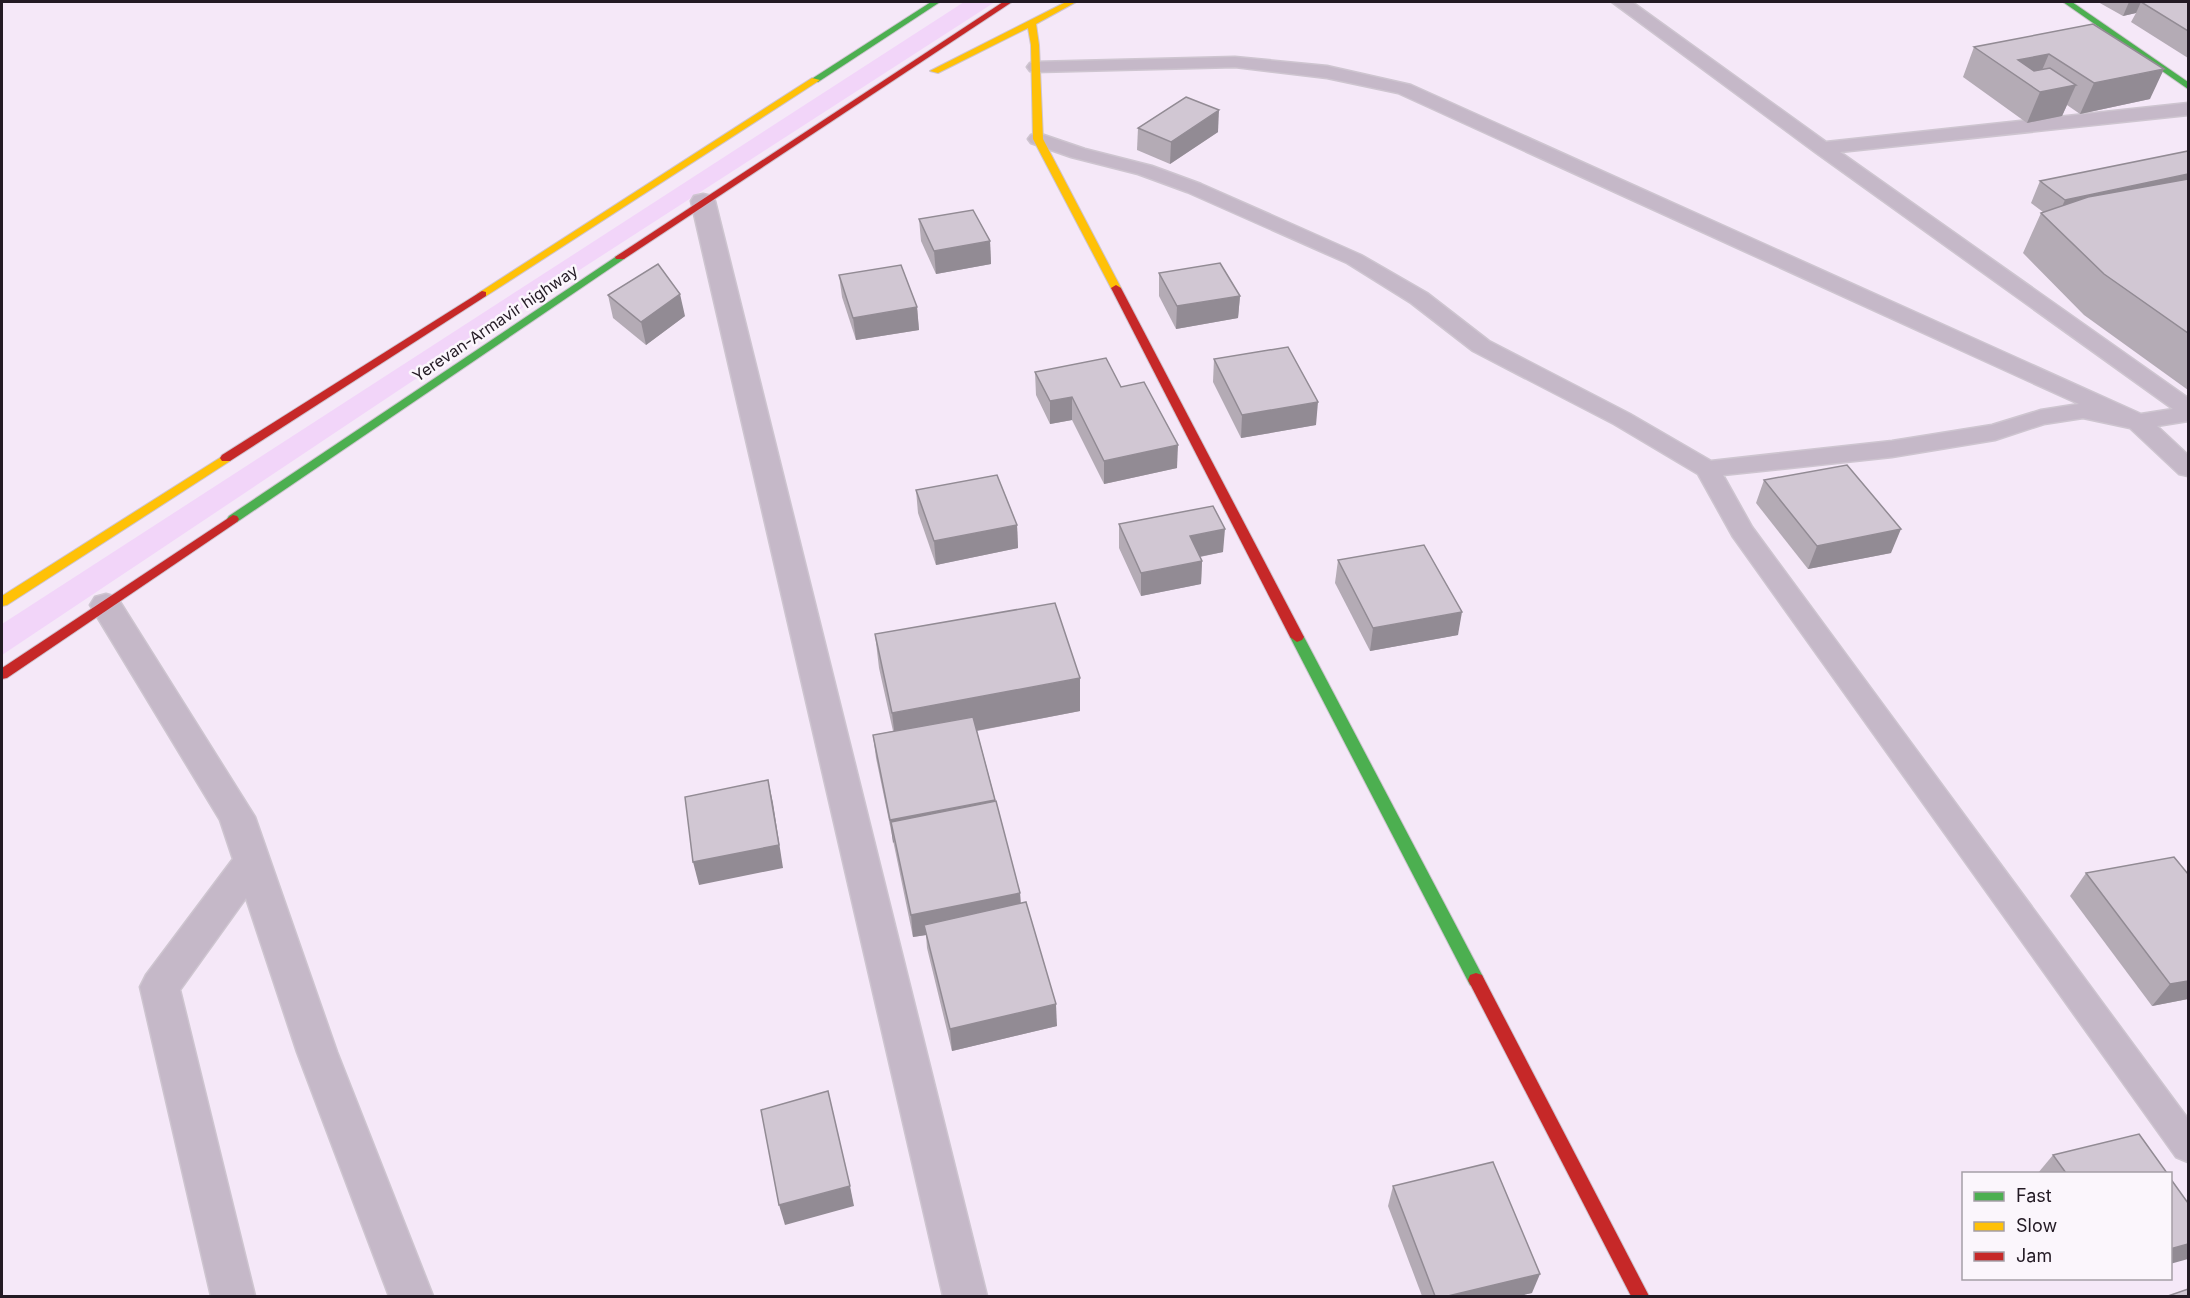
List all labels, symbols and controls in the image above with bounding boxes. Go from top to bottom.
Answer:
street label: Yerevan-Armavir highway [409,260,581,386]
legend [1962,1172,2172,1280]
text: Fast [2016,1185,2052,1206]
text: Slow [2016,1215,2057,1236]
text: Jam [2016,1245,2052,1266]

